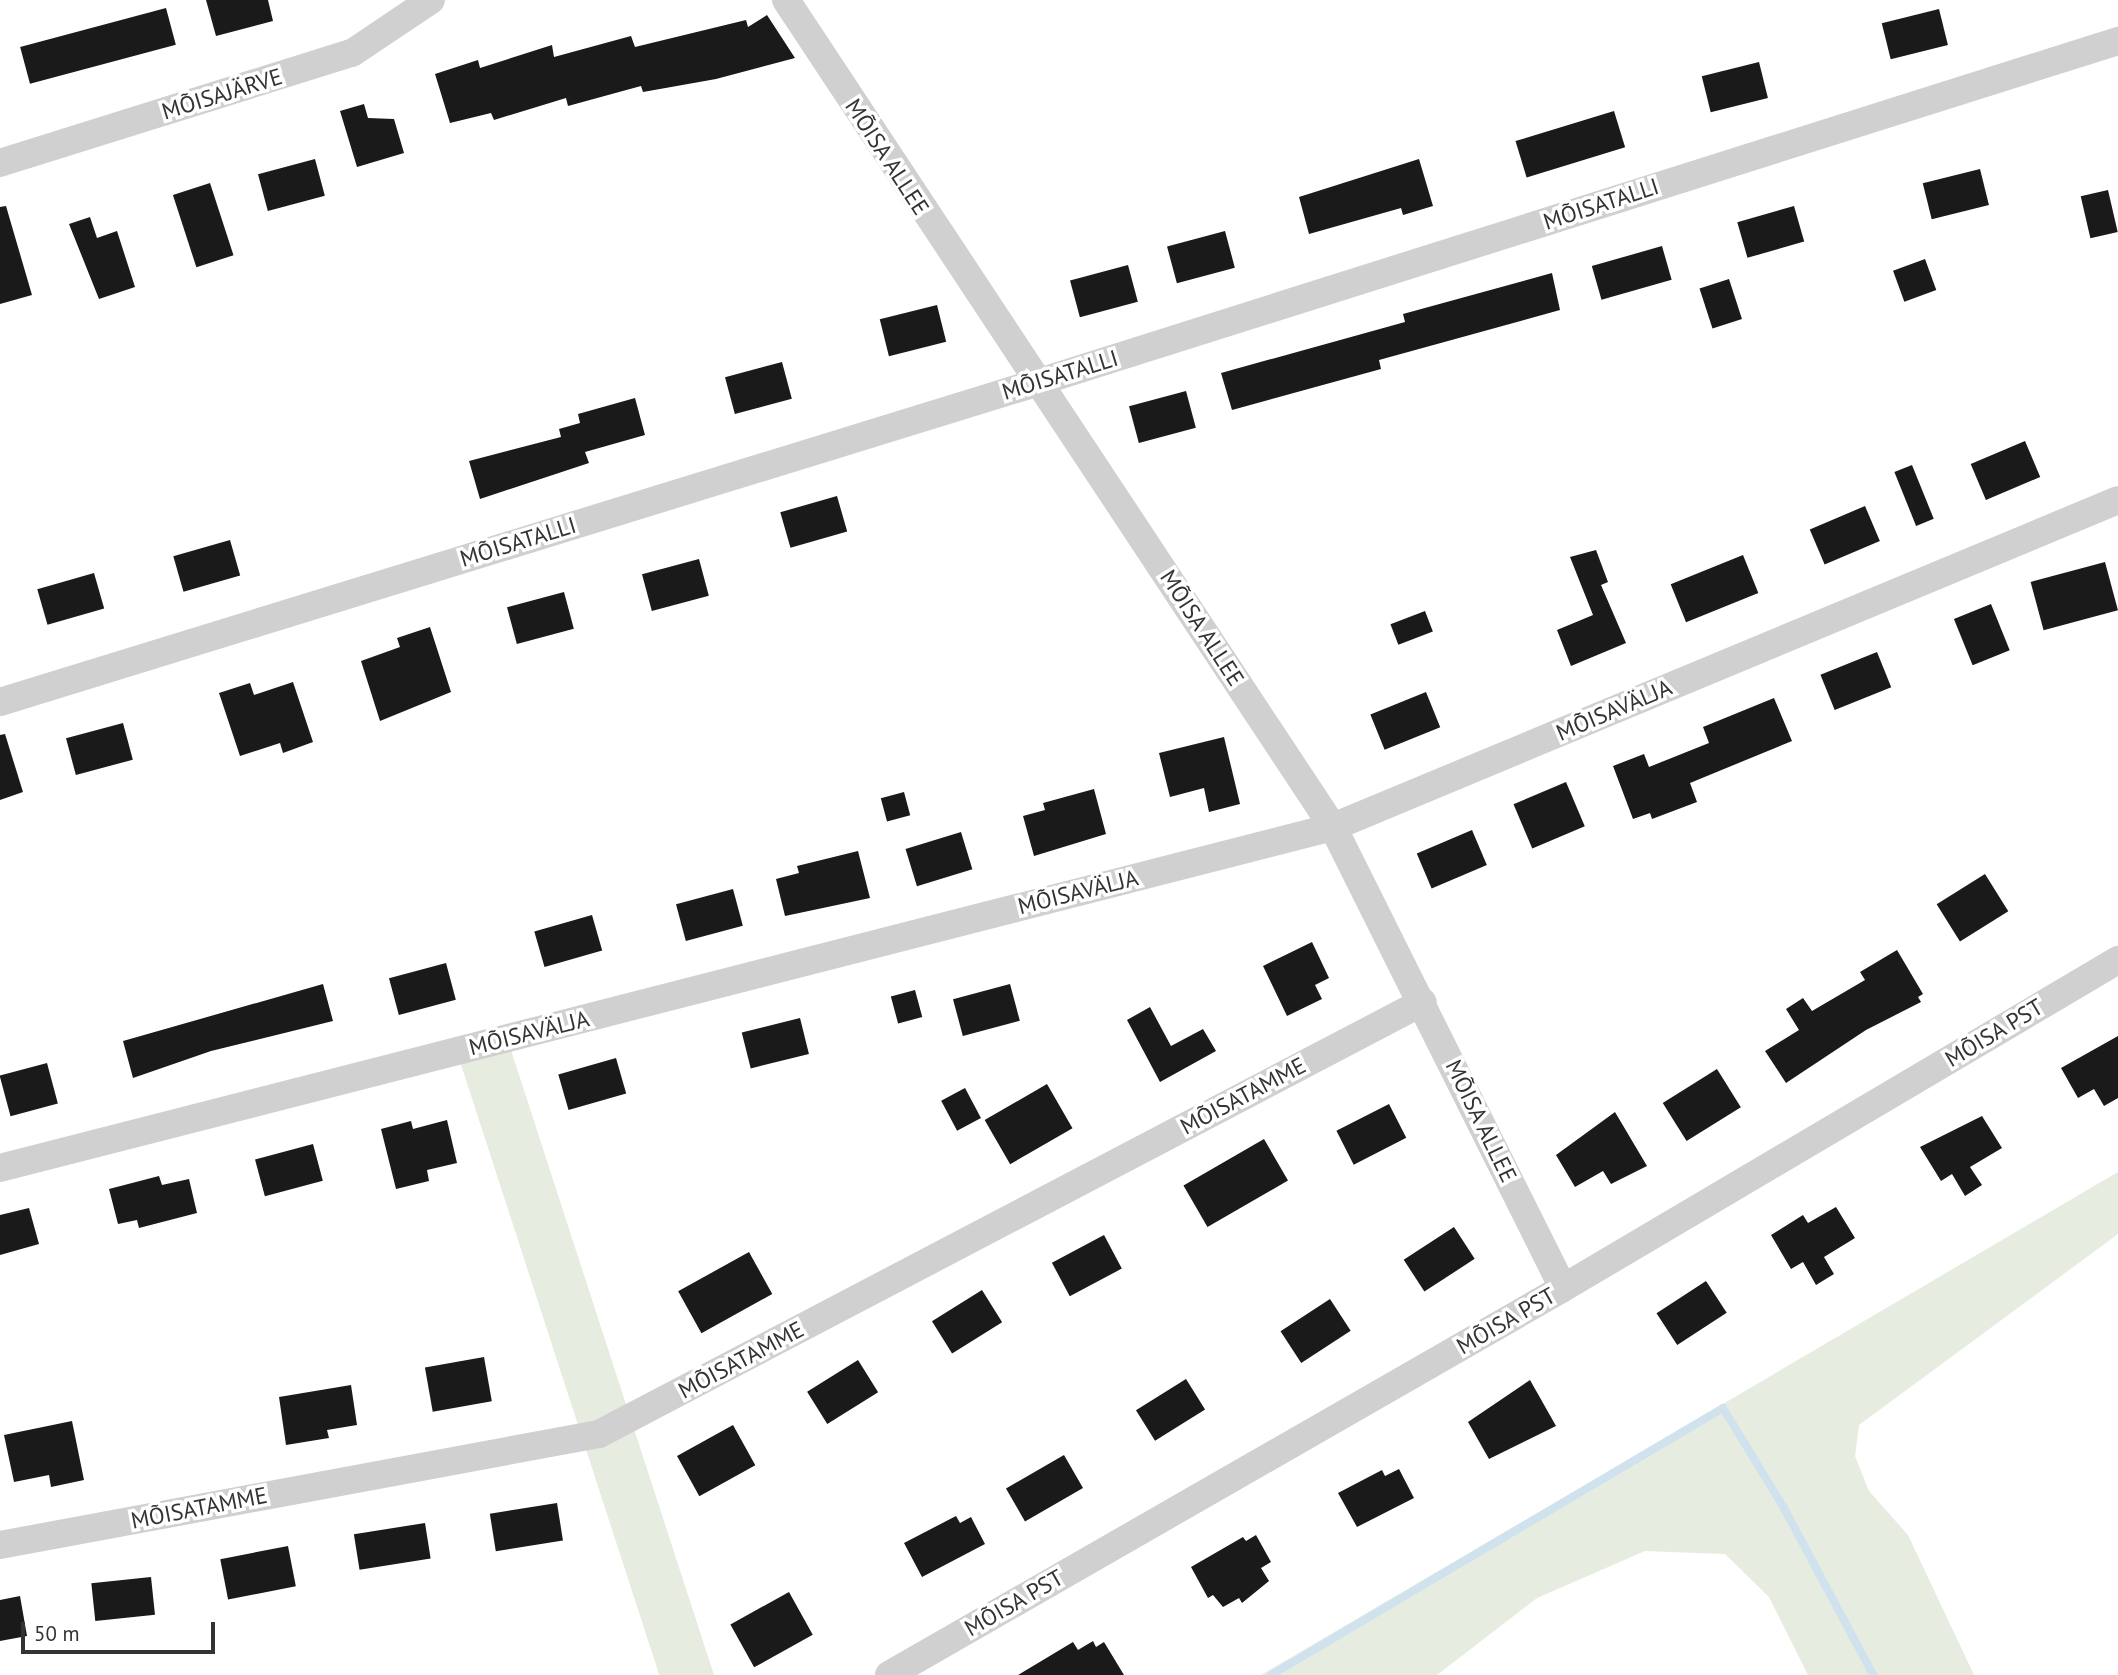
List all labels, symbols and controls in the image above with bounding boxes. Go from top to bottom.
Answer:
street label: MÕISAJÄRVE [158,63,286,125]
street label: MÕISA ALLEE [839,93,935,221]
street label: MÕISATALLI [1540,172,1662,236]
street label: MÕISATALLI [999,344,1121,406]
street label: MÕISATALLI [457,511,579,573]
street label: MÕISA ALLEE [1154,564,1250,692]
street label: MÕISAVÄLJA [1552,673,1676,747]
street label: MÕISAVÄLJA [1015,864,1141,920]
street label: MÕISA PST [1940,993,2048,1073]
street label: MÕISAVÄLJA [466,1005,592,1061]
street label: MÕISATAMME [1176,1051,1310,1141]
street label: MÕISA ALLEE [1439,1055,1523,1187]
street label: MÕISA PST [1451,1281,1561,1361]
street label: MÕISATAMME [674,1315,808,1405]
street label: MÕISATAMME [129,1481,269,1535]
street label: MÕISA PST [959,1563,1069,1643]
scale bar [24,1608,219,1652]
text: 50 m [34,1620,80,1647]

